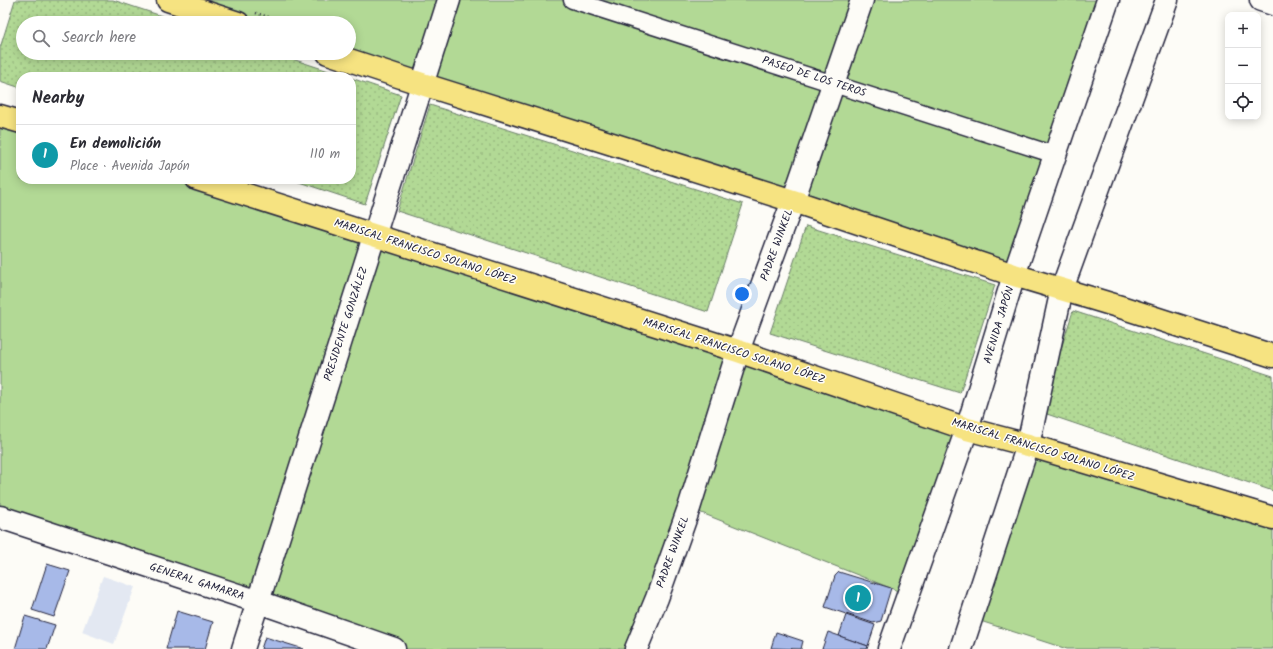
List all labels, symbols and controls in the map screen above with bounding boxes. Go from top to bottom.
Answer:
map controls [1225,12,1261,120]
button: + [1225,12,1261,48]
search box [16,16,356,60]
text: Search here [62,26,136,50]
icon: search [30,27,52,49]
button: − [1225,48,1261,84]
street label: PASEO DE LOS TEROS [760,52,868,102]
button: locate [1225,84,1261,120]
text: Nearby [32,85,84,112]
text: En demolición [70,132,161,156]
text: 1 [43,144,47,165]
text: 110 m [310,144,340,165]
text: Place · Avenida Japón [70,156,190,177]
street label: PADRE WINKEL [756,206,798,284]
street label: MARISCAL FRANCISCO SOLANO LÓPEZ [332,214,519,290]
street label: PRESIDENTE GONZÁLEZ [319,264,373,384]
your location [732,284,752,304]
street label: AVENIDA JAPÓN [979,284,1019,366]
street label: MARISCAL FRANCISCO SOLANO LÓPEZ [641,313,828,389]
street label: MARISCAL FRANCISCO SOLANO LÓPEZ [949,414,1137,487]
street label: PADRE WINKEL [652,513,694,591]
street label: GENERAL GAMARRA [147,558,247,606]
pin: 1 [845,583,871,613]

